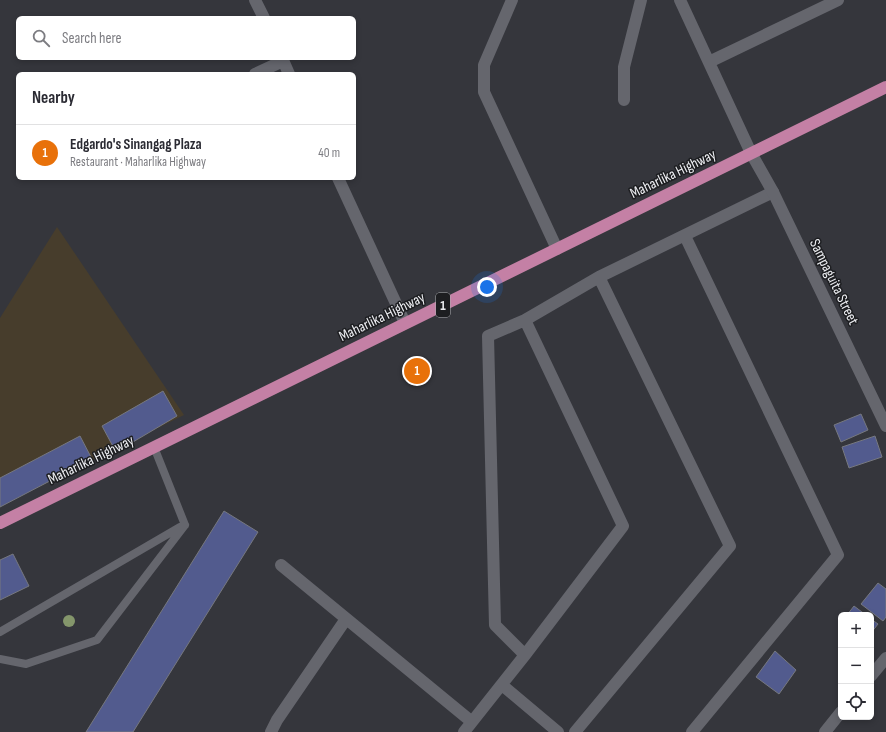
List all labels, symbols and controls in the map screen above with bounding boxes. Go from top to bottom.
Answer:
search box [16,16,356,60]
icon: search [30,27,52,49]
text: Search here [62,29,122,48]
text: Nearby [32,88,75,108]
text: Edgardo's Sinangag Plaza [70,135,202,154]
text: 1 [42,145,48,161]
text: 40 m [318,145,340,161]
street label: Maharlika Highway [627,145,719,203]
text: Restaurant · Maharlika Highway [70,154,206,170]
street label: Sampaguita Street [805,236,863,328]
your location [477,277,497,297]
street label: Maharlika Highway [336,288,428,346]
road number: 1 [436,293,450,317]
pin: 1 [404,356,430,386]
street label: Maharlika Highway [45,431,137,489]
map controls [838,612,874,720]
button: + [838,612,874,648]
button: − [838,648,874,684]
button: locate [838,684,874,720]

